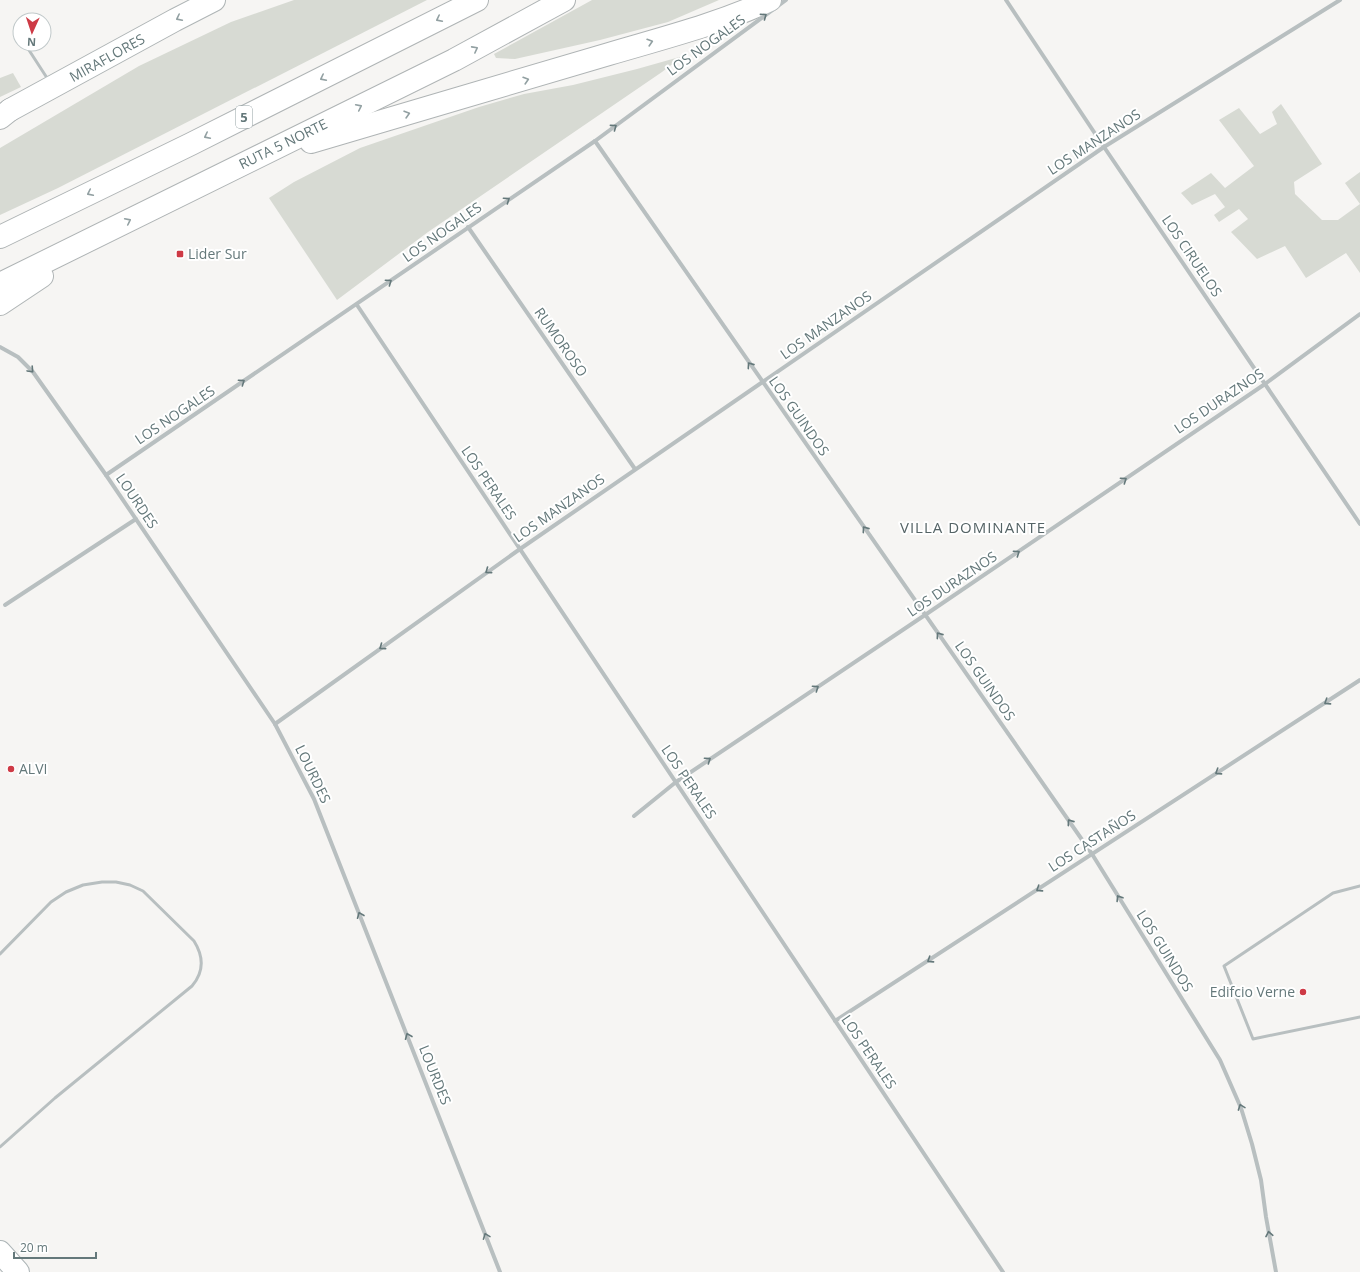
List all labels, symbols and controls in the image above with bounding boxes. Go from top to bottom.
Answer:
street label: LOS NOGALES [663,10,749,80]
north arrow [12,12,52,52]
one-way arrow [176,13,183,21]
one-way arrow [760,13,767,21]
one-way arrow [436,14,444,22]
street label: MIRAFLORES [66,29,148,86]
text: N [27,35,36,50]
one-way arrow [647,38,654,47]
one-way arrow [471,46,478,53]
one-way arrow [320,73,327,80]
one-way arrow [522,76,529,84]
one-way arrow [355,104,362,112]
street label: LOS MANZANOS [1043,104,1144,179]
road number: 5 [236,106,252,128]
one-way arrow [403,110,410,118]
street label: RUTA 5 NORTE [235,114,330,173]
one-way arrow [610,125,617,132]
one-way arrow [204,131,211,139]
one-way arrow [87,189,95,196]
street label: LOS NOGALES [398,197,485,266]
one-way arrow [503,197,510,205]
street label: LOS CIRUELOS [1158,211,1227,300]
one-way arrow [124,218,131,226]
place label: Lider Sur [188,244,247,263]
marker: Lider Sur [175,249,185,259]
one-way arrow [385,279,392,287]
street label: LOS MANZANOS [776,286,875,363]
street label: RUMOROSO [531,303,592,380]
one-way arrow [747,362,755,369]
street label: LOS DURAZNOS [1170,363,1267,438]
one-way arrow [26,365,34,373]
street label: LOS GUINDOS [765,372,834,459]
one-way arrow [238,380,245,387]
street label: LOS NOGALES [131,381,218,448]
street label: LOS PERALES [458,442,521,524]
street label: LOURDES [112,469,163,532]
street label: LOS MANZANOS [509,469,608,546]
one-way arrow [1120,477,1127,485]
district label: VILLA DOMINANTE [900,517,1046,537]
one-way arrow [862,526,870,533]
street label: LOS DURAZNOS [903,546,1000,621]
one-way arrow [1013,550,1020,558]
one-way arrow [485,566,492,574]
one-way arrow [937,633,944,640]
street label: LOS GUINDOS [951,637,1020,724]
one-way arrow [380,642,387,649]
one-way arrow [812,685,819,693]
one-way arrow [1324,697,1331,704]
street label: LOURDES [291,741,336,806]
street label: LOS PERALES [658,741,721,823]
one-way arrow [704,758,711,765]
place label: ALVI [19,759,47,778]
marker: ALVI [6,764,16,774]
one-way arrow [1215,768,1222,775]
street label: LOS CASTAÑOS [1044,805,1139,876]
one-way arrow [1068,820,1075,827]
one-way arrow [1036,884,1043,892]
one-way arrow [1117,895,1124,902]
street label: LOS GUINDOS [1133,906,1198,995]
one-way arrow [357,912,365,919]
one-way arrow [927,955,934,963]
place label: Edifcio Verne [1210,982,1295,1001]
marker: Edifcio Verne [1298,987,1308,997]
street label: LOS PERALES [838,1011,901,1093]
one-way arrow [404,1033,412,1040]
street label: LOURDES [415,1042,456,1107]
one-way arrow [1237,1104,1245,1111]
one-way arrow [1265,1231,1274,1237]
one-way arrow [482,1232,490,1239]
scale bar [14,1234,96,1260]
text: 20 m [20,1239,48,1256]

